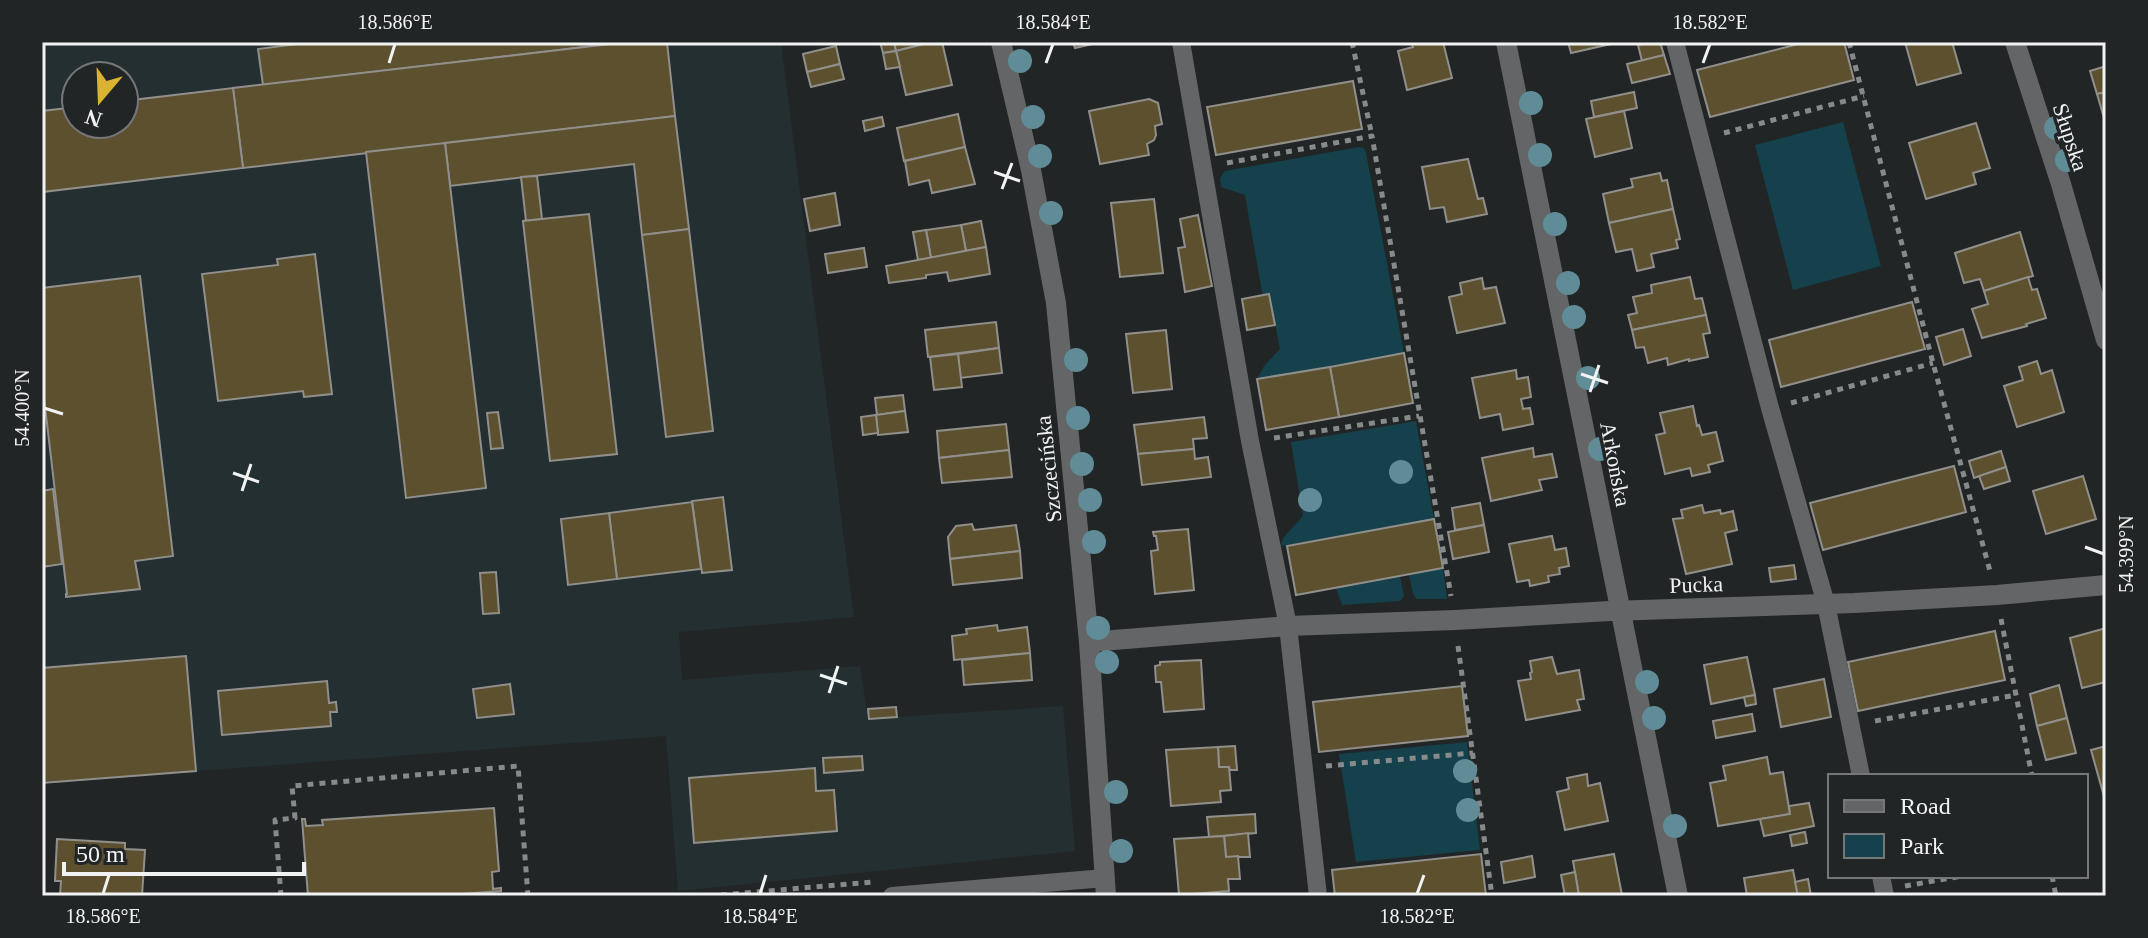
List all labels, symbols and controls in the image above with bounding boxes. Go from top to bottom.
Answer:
text: 18.586°E [357,11,433,33]
text: 18.584°E [1015,11,1091,33]
text: 18.582°E [1672,11,1748,33]
north arrow [60,60,140,140]
street label: Słupska [2048,100,2093,174]
text: N [82,104,105,133]
text: 54.400°N [11,369,33,447]
street label: Szczecińska [1030,414,1067,524]
street label: Arkońska [1595,420,1636,509]
text: 54.399°N [2115,515,2137,593]
street label: Pucka [1669,571,1724,598]
legend [1828,774,2088,878]
text: Road [1900,793,1951,819]
scale bar [64,826,304,876]
text: Park [1900,833,1944,859]
text: 50 m [76,841,125,867]
text: 18.586°E [65,905,141,927]
text: 18.584°E [722,905,798,927]
text: 18.582°E [1379,905,1455,927]

